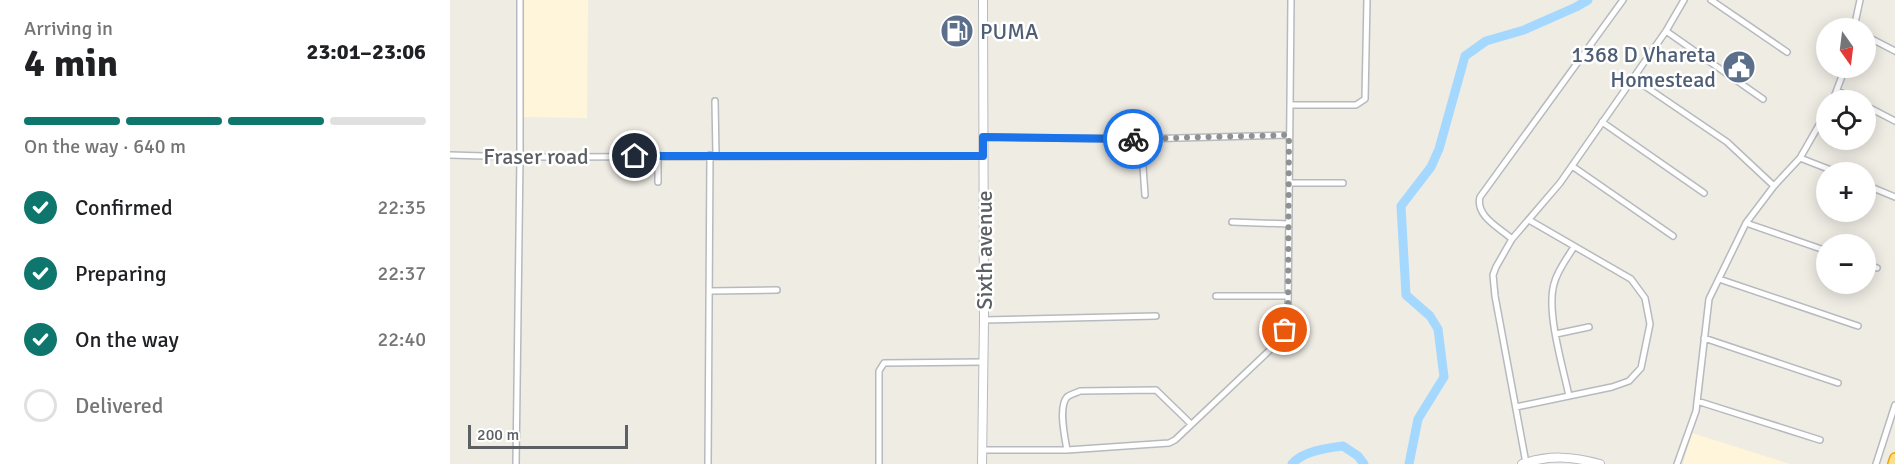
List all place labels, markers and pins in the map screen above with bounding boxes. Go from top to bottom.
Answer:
fuel station icon: PUMA [939,13,975,49]
place label: PUMA [980,18,1039,45]
place label: 1368 D Vhareta Homestead [1571,41,1716,93]
public building icon: 1368 D Vhareta Homestead [1721,49,1757,85]
pin [609,130,660,181]
pin [1259,304,1310,355]

